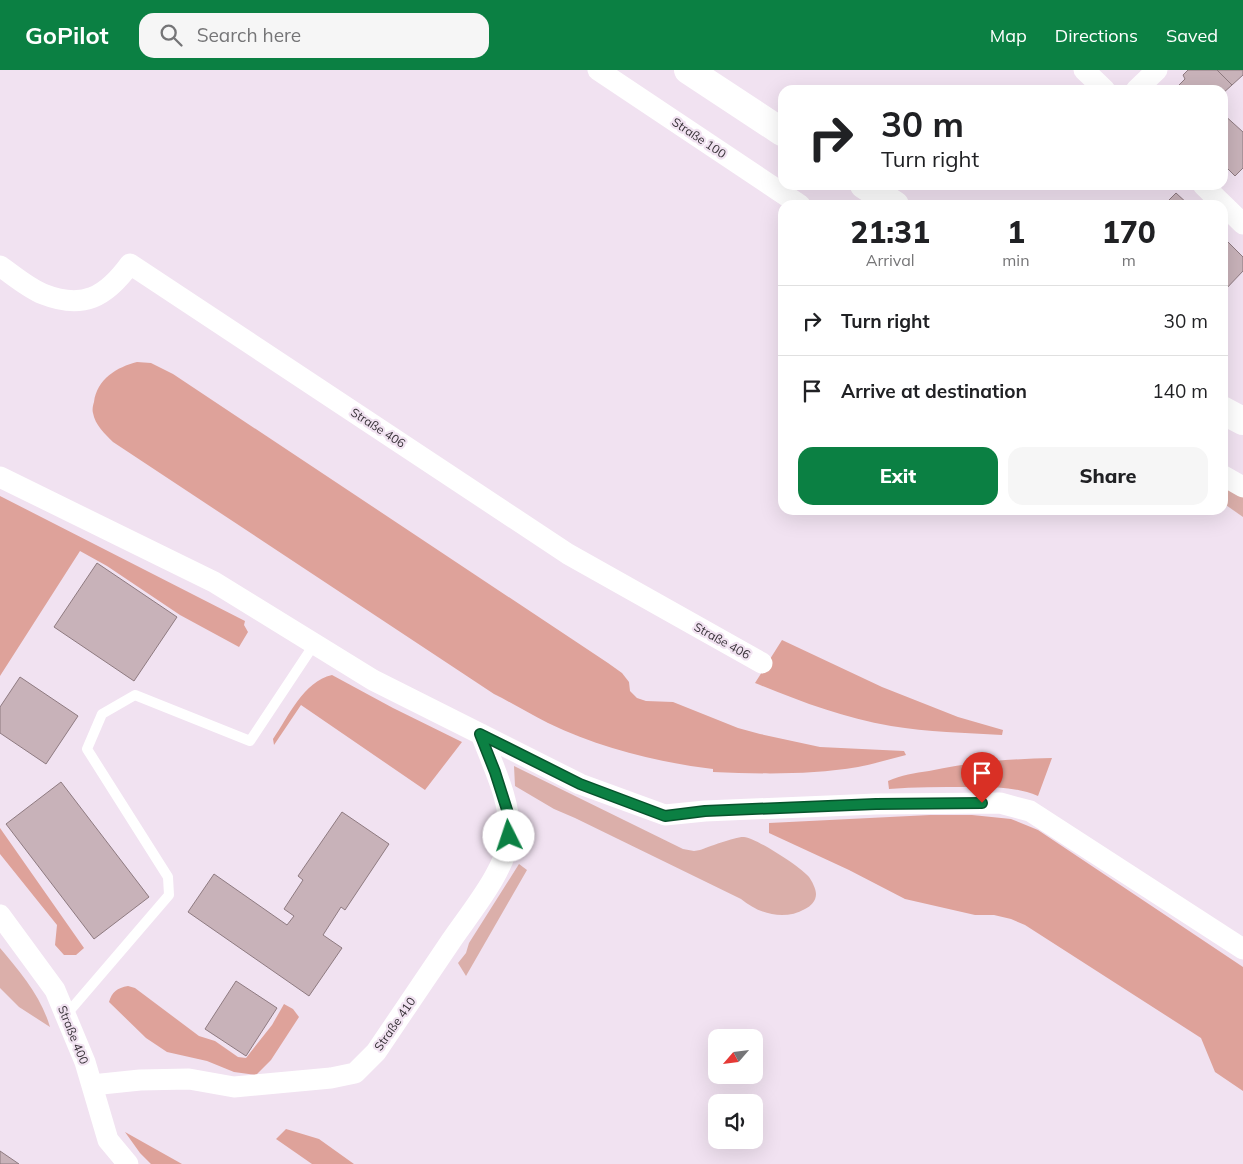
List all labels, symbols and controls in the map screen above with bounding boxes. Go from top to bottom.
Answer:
search box [139,13,489,58]
text: GoPilot [25,20,109,50]
icon: search [157,21,185,49]
text: Search here [197,23,301,47]
text: Map [990,24,1027,47]
text: Directions [1055,24,1138,47]
text: Saved [1166,24,1218,47]
text: 30 m [881,102,964,146]
icon: right [798,105,863,170]
street label: Straße 100 [669,114,729,161]
text: Turn right [881,145,979,173]
text: 21:31 [850,213,930,251]
text: 1 [1007,213,1025,251]
text: 170 [1102,213,1156,251]
text: Arrival [866,250,915,270]
text: min [1002,250,1030,270]
text: m [1122,250,1136,270]
icon: right [798,307,826,335]
text: Turn right [841,309,930,333]
text: 30 m [1164,309,1208,333]
icon: arrive [798,377,826,405]
text: Arrive at destination [841,379,1027,403]
text: 140 m [1152,379,1208,403]
street label: Straße 406 [348,404,408,451]
button: Exit [798,447,998,505]
button: Share [1008,447,1208,505]
street label: Straße 406 [691,619,753,662]
pin [961,752,1003,803]
icon: arrive [968,759,996,787]
position arrow [482,809,534,861]
street label: Straße 410 [371,994,419,1053]
street label: Straße 400 [55,1003,92,1066]
north arrow [708,1029,762,1084]
map controls [708,1029,763,1149]
button: sound [708,1094,763,1149]

